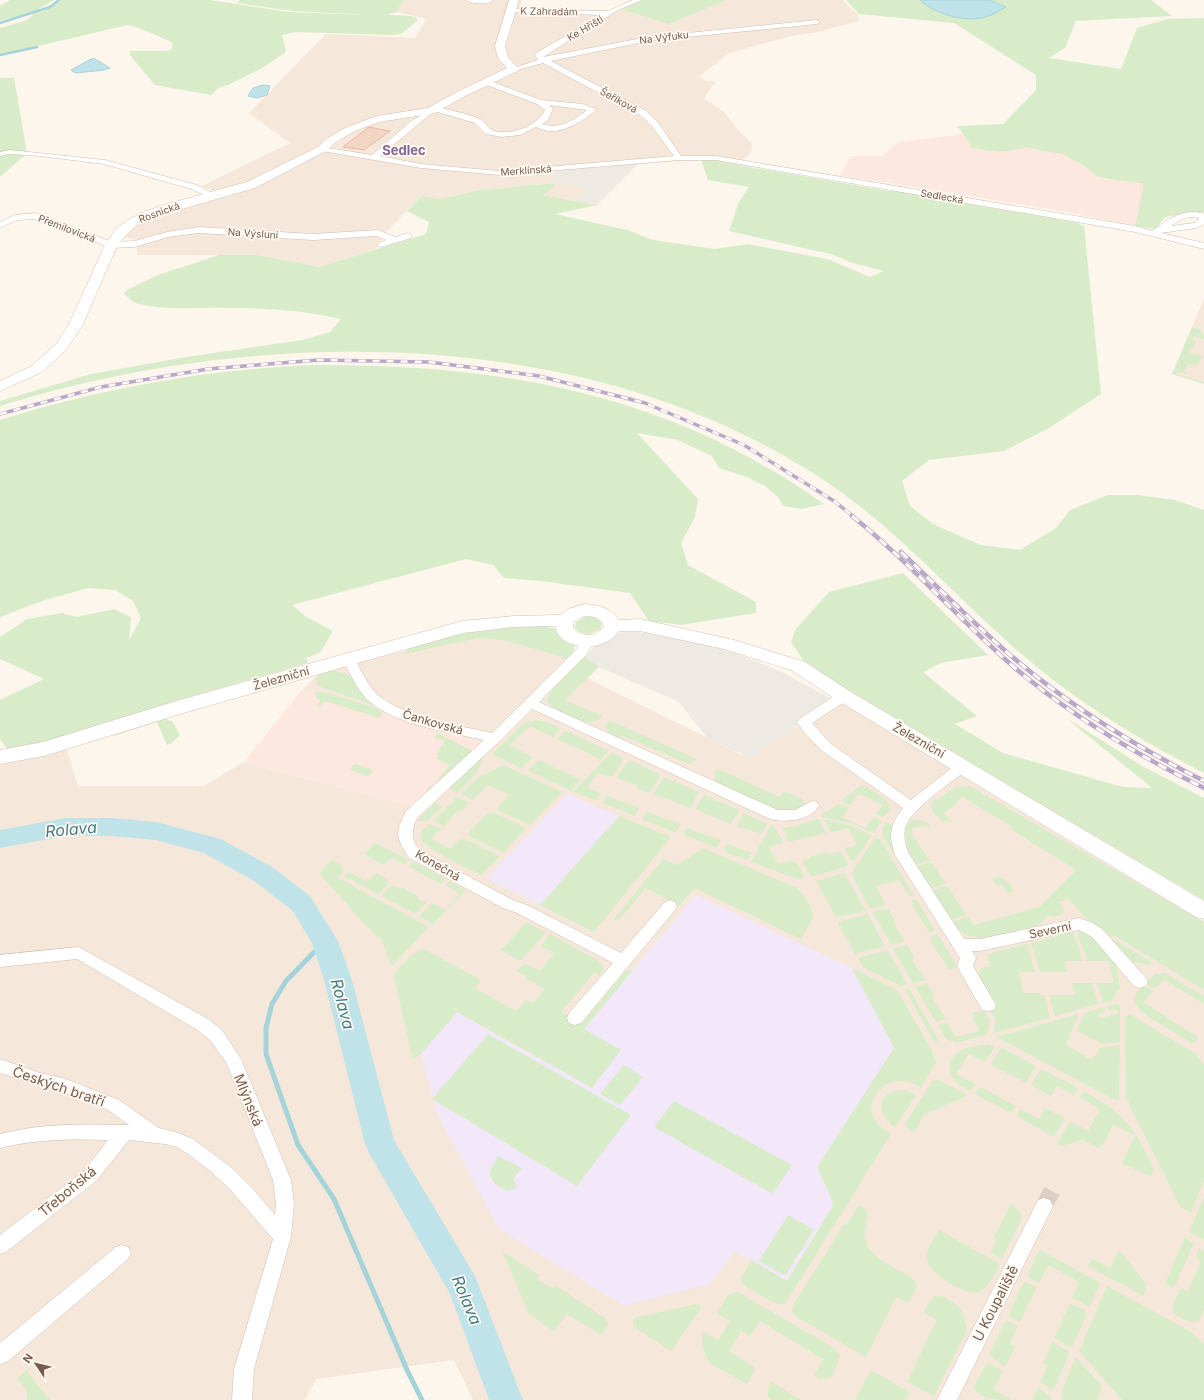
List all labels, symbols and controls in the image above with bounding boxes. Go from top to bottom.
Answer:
street label: K Zahradám [520,5,578,17]
street label: Ke Hřišti [565,13,605,43]
street label: Na Výfuku [639,28,689,46]
street label: Šeříková [598,85,640,115]
district label: Sedlec [382,142,426,158]
street label: Merklínská [500,162,552,178]
street label: Sedlecká [920,186,964,206]
street label: Rosnická [137,199,181,225]
street label: Přemilovická [37,212,97,244]
street label: Na Výsluní [227,225,279,241]
street label: Železniční [251,663,311,693]
street label: Čankovská [401,706,465,738]
street label: Železniční [890,719,948,761]
water label: Rolava [44,817,98,841]
street label: Konečná [413,846,463,884]
street label: Severní [1028,918,1073,942]
water label: Rolava [327,976,359,1032]
street label: Českých bratří [11,1062,108,1110]
street label: Mlýnská [231,1071,267,1129]
street label: Třeboňská [35,1162,99,1220]
street label: U Koupaliště [969,1262,1021,1344]
water label: Rolava [448,1272,486,1328]
north arrow [16,1344,56,1384]
text: N [20,1351,36,1366]

